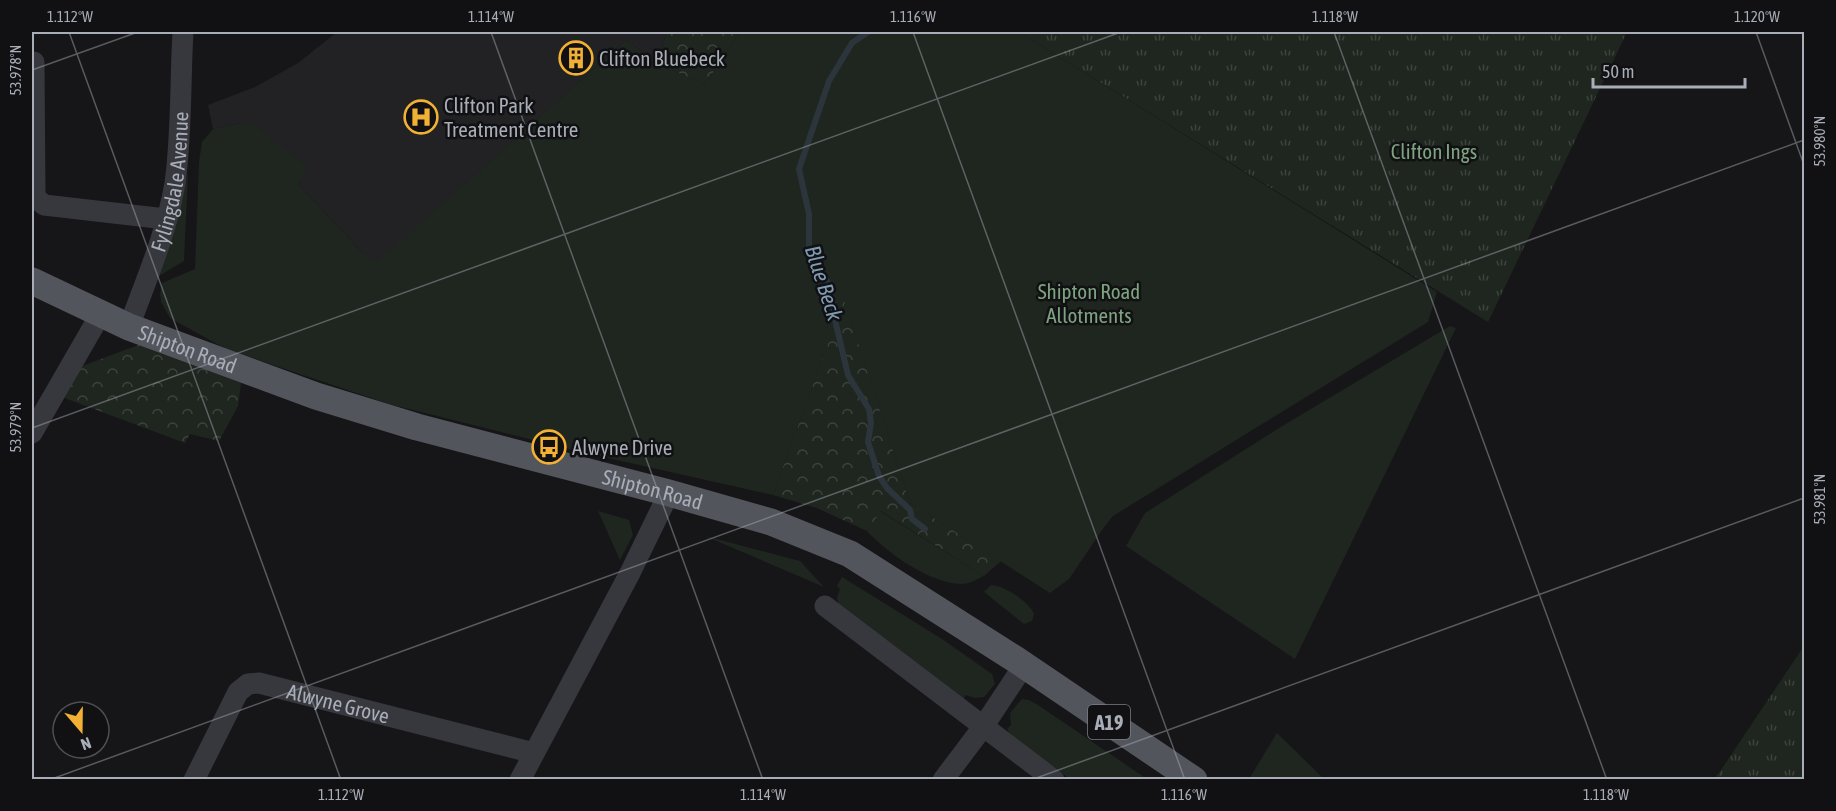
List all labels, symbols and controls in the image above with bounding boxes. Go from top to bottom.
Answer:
text: 1.112°W [47,8,93,25]
text: 1.114°W [468,8,514,25]
text: 1.116°W [890,8,936,25]
text: 1.118°W [1312,8,1358,25]
text: 1.120°W [1734,8,1780,25]
building icon: Clifton Bluebeck [558,40,594,76]
text: 53.978°N [7,45,24,95]
place label: Clifton Bluebeck [599,46,725,70]
scale bar [1593,51,1744,89]
text: 50 m [1602,61,1634,82]
place label: Clifton Park Treatment Centre [444,93,578,141]
hospital icon: Clifton Park Treatment Centre [403,99,439,135]
street label: Fylingdale Avenue [146,111,192,255]
text: 53.980°N [1811,116,1828,166]
park label: Clifton Ings [1391,139,1477,163]
water label: Blue Beck [800,242,848,324]
park label: Shipton Road Allotments [1038,279,1140,327]
street label: Shipton Road [135,320,240,378]
text: 53.979°N [7,402,24,452]
bus stop icon: Alwyne Drive [531,429,567,465]
place label: Alwyne Drive [572,435,672,459]
street label: Shipton Road [600,464,706,514]
text: 53.981°N [1811,474,1828,524]
street label: Alwyne Grove [285,679,392,728]
north arrow [51,700,111,760]
road number: A19 [1088,705,1130,739]
text: N [79,734,94,754]
text: 1.112°W [318,786,364,803]
text: 1.114°W [740,786,786,803]
text: 1.116°W [1161,786,1207,803]
text: 1.118°W [1583,786,1629,803]

